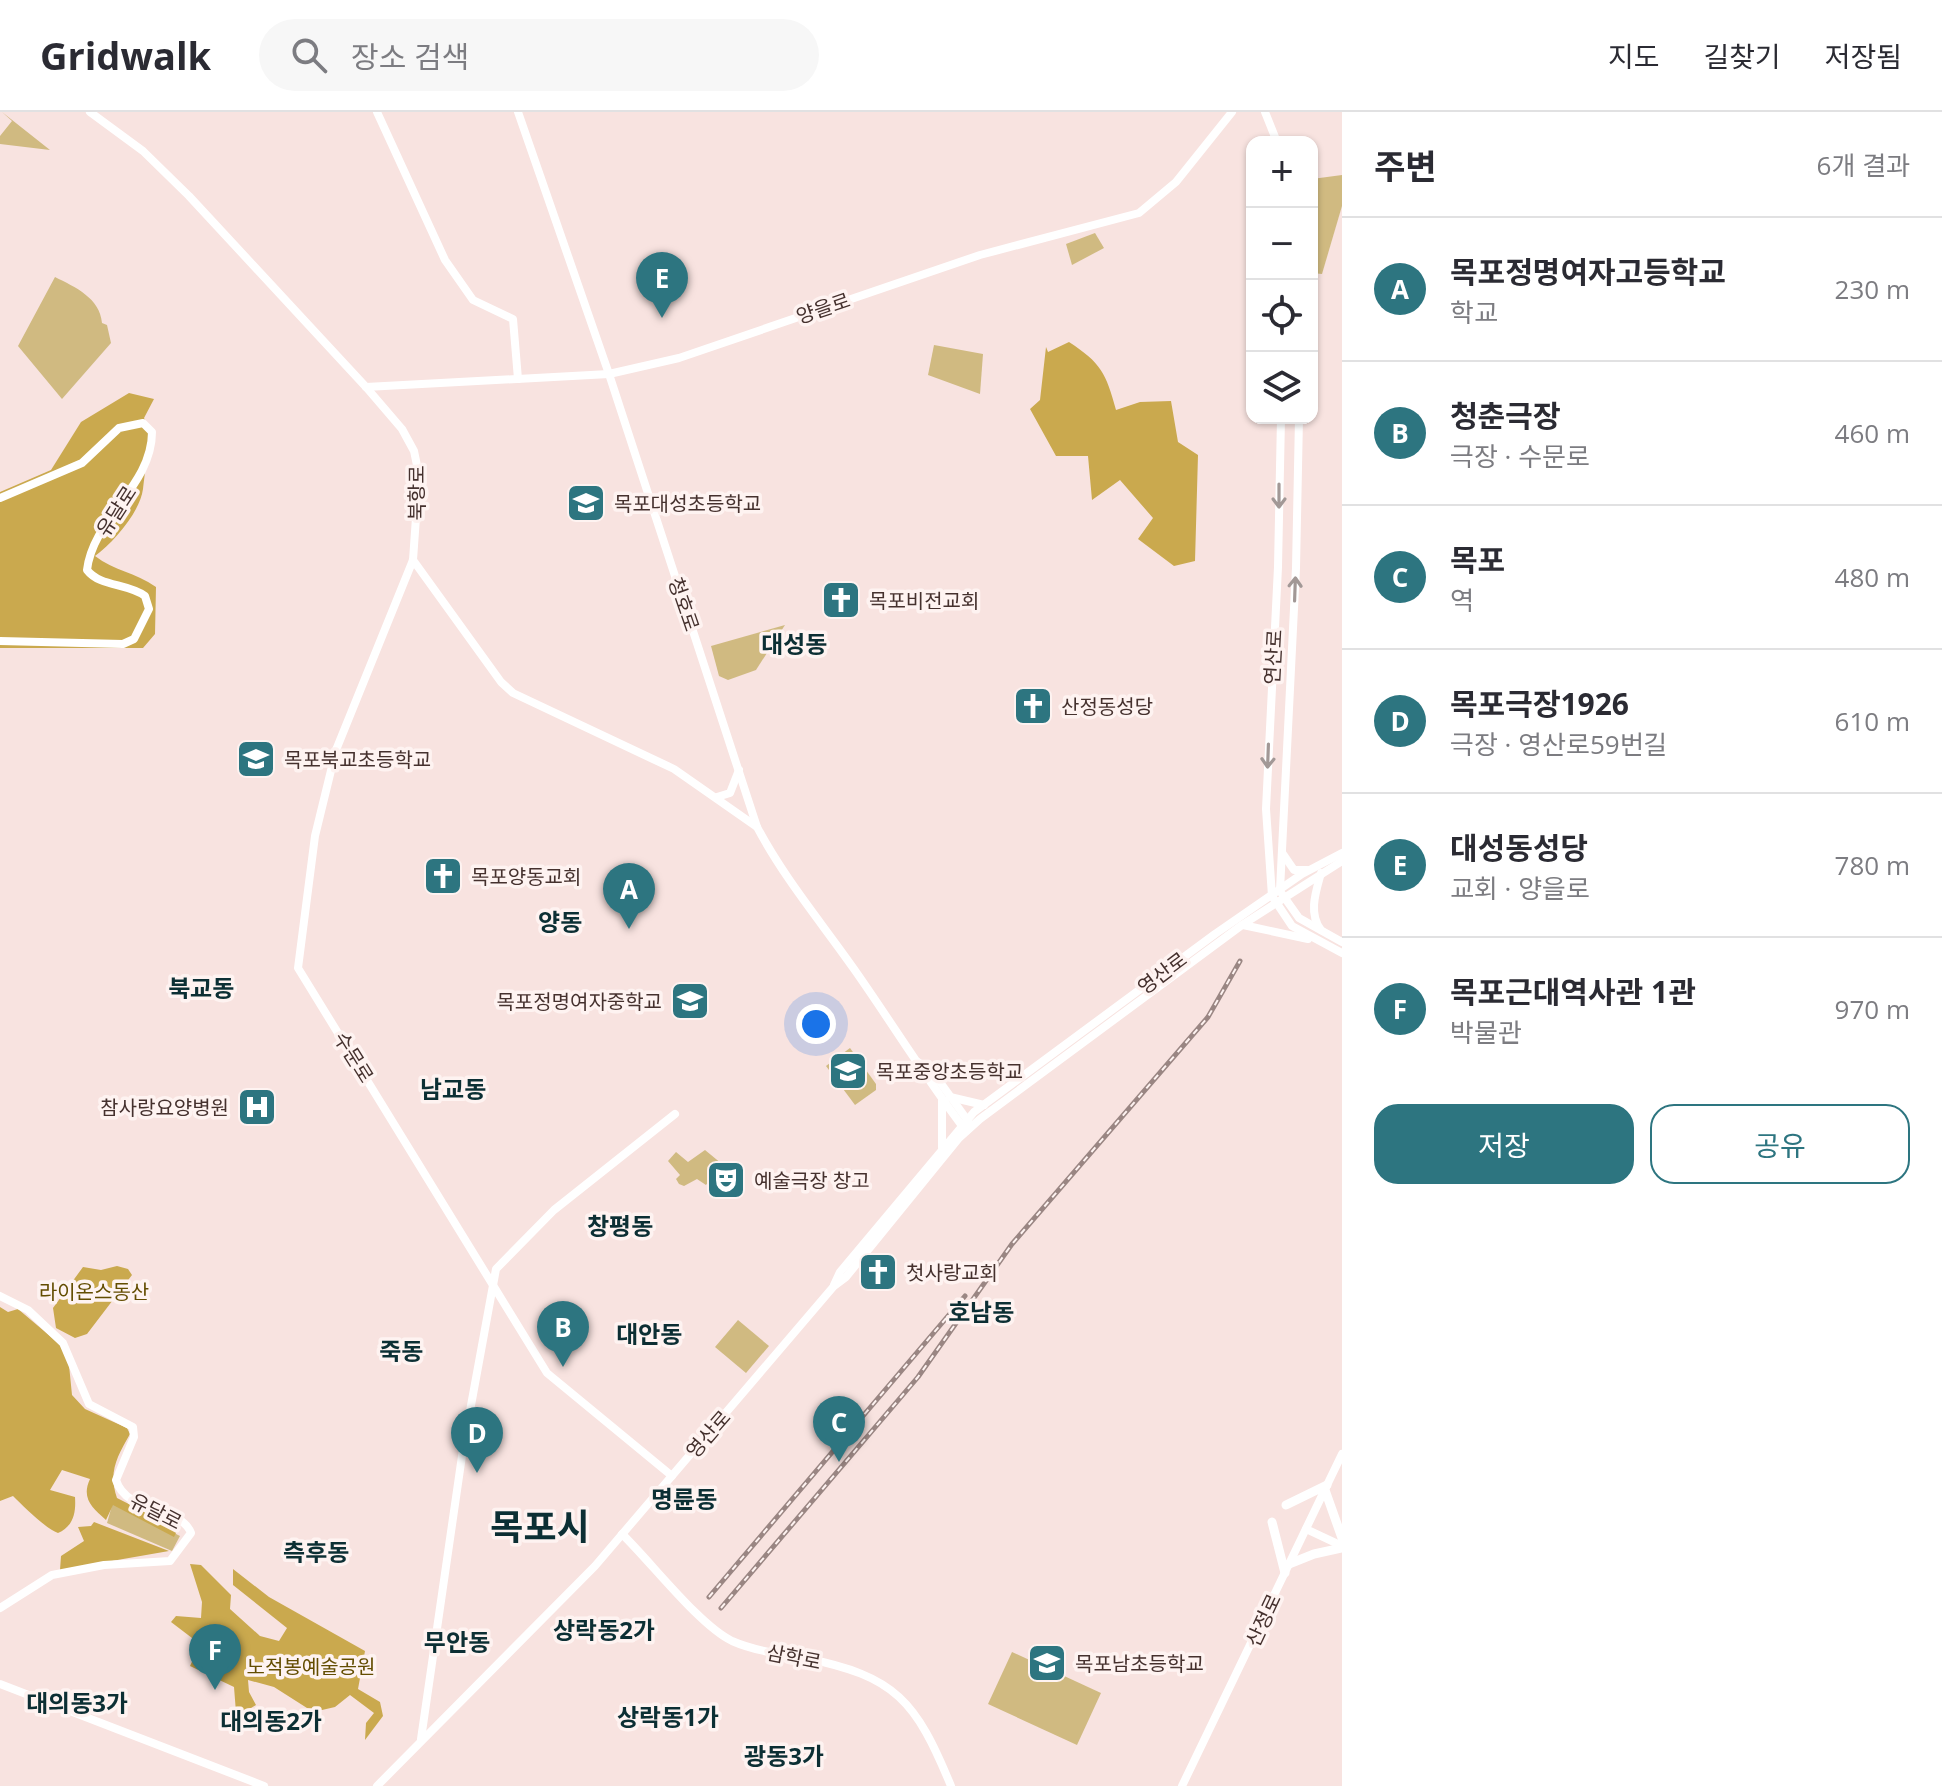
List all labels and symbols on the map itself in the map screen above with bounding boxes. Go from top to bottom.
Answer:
pin: E [636,252,688,318]
street label: 양을로 [793,286,853,330]
street label: 북항로 [403,465,430,521]
street label: 유달로 [90,480,142,542]
school or university icon: 목포대성초등학교 [565,482,607,524]
one-way arrow [1271,482,1287,509]
place label: 목포대성초등학교 [614,490,761,517]
street label: 청호로 [662,574,706,634]
one-way arrow [1287,576,1302,603]
church icon: 목포비전교회 [820,579,862,621]
place label: 목포비전교회 [869,587,979,614]
district label: 대성동 [761,627,827,660]
street label: 연산로 [1258,629,1288,685]
church icon: 산정동성당 [1012,685,1054,727]
place label: 산정동성당 [1061,693,1153,720]
school or university icon: 목포북교초등학교 [235,738,277,780]
one-way arrow [1260,742,1275,769]
place label: 목포북교초등학교 [284,746,431,773]
church icon: 목포양동교회 [422,855,464,897]
place label: 목포양동교회 [471,863,581,890]
pin: A [603,863,655,929]
district label: 양동 [538,905,582,938]
street label: 영산로 [1132,946,1192,1000]
district label: 북교동 [168,971,234,1004]
school or university icon: 목포정명여자중학교 [669,980,711,1022]
place label: 목포정명여자중학교 [496,988,662,1015]
your location [796,1004,836,1044]
street label: 수문로 [328,1026,380,1088]
school or university icon: 목포중앙초등학교 [827,1050,869,1092]
place label: 목포중앙초등학교 [876,1058,1023,1085]
district label: 남교동 [420,1072,486,1105]
hospital icon: 참사랑요양병원 [236,1086,278,1128]
place label: 참사랑요양병원 [100,1094,229,1121]
theatre icon: 예술극장 창고 [705,1159,747,1201]
place label: 예술극장 창고 [754,1167,870,1194]
district label: 창평동 [587,1209,653,1242]
church icon: 첫사랑교회 [857,1251,899,1293]
place label: 첫사랑교회 [906,1259,998,1286]
park label: 라이온스동산 [39,1278,149,1305]
district label: 호남동 [948,1295,1014,1328]
pin: B [537,1301,589,1367]
district label: 대안동 [616,1317,682,1350]
district label: 죽동 [379,1334,423,1367]
pin: C [813,1396,865,1462]
street label: 영산로 [680,1404,736,1464]
pin: D [451,1407,503,1473]
district label: 명륜동 [651,1482,717,1515]
street label: 유달로 [125,1486,187,1536]
district label: 목포시 [490,1502,590,1551]
district label: 측후동 [283,1535,349,1568]
street label: 산정로 [1239,1589,1287,1651]
district label: 상락동2가 [553,1613,655,1646]
pin: F [189,1624,241,1690]
district label: 무안동 [424,1625,490,1658]
street label: 삼학로 [764,1638,824,1676]
school or university icon: 목포남초등학교 [1026,1642,1068,1684]
place label: 목포남초등학교 [1075,1650,1204,1677]
park label: 노적봉예술공원 [247,1653,375,1680]
district label: 대의동3가 [26,1686,128,1719]
district label: 상락동1가 [617,1700,719,1733]
district label: 대의동2가 [220,1704,322,1737]
district label: 광동3가 [744,1739,824,1772]

